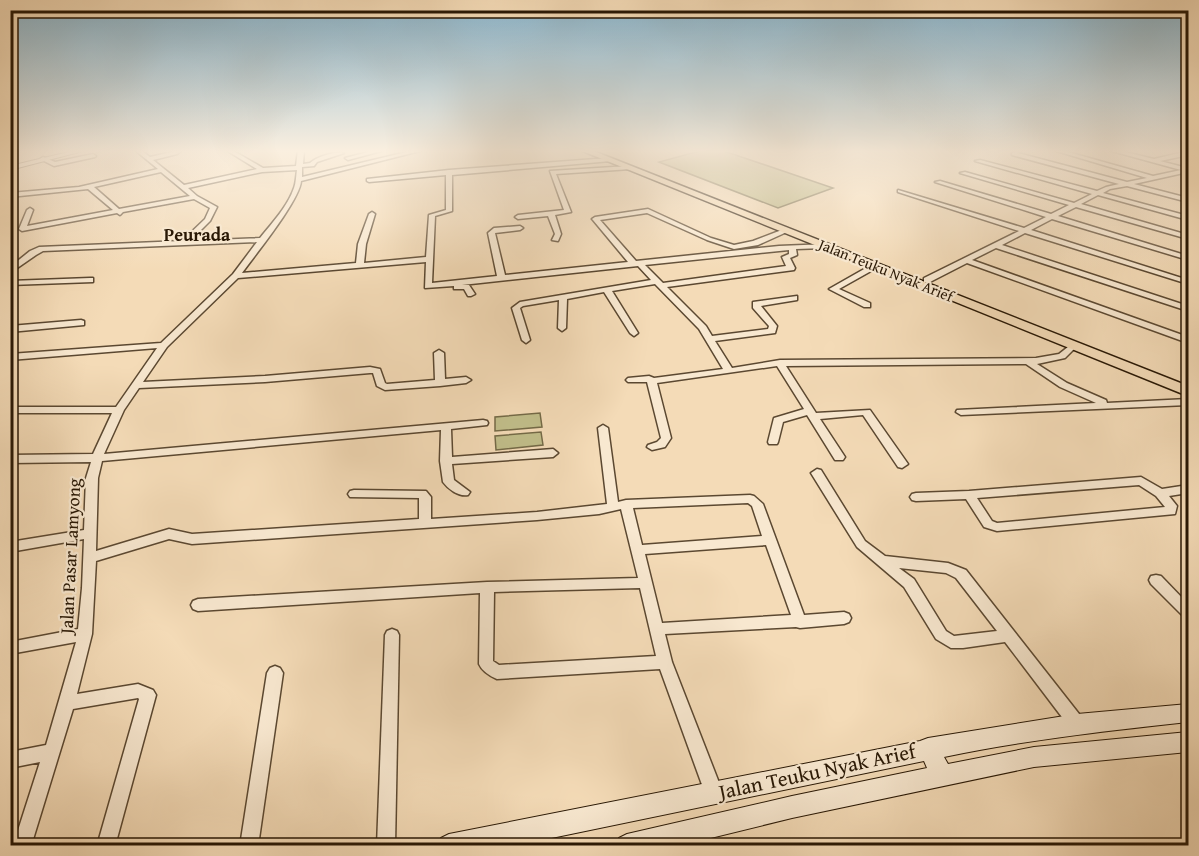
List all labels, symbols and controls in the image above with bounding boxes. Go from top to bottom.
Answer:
district label: Peurada [164,221,231,248]
street label: Jalan Teuku Nyak Arief [814,233,958,307]
street label: Jalan Pasar Lamyong [52,477,88,637]
street label: Jalan Teuku Nyak Arief [713,735,921,808]

